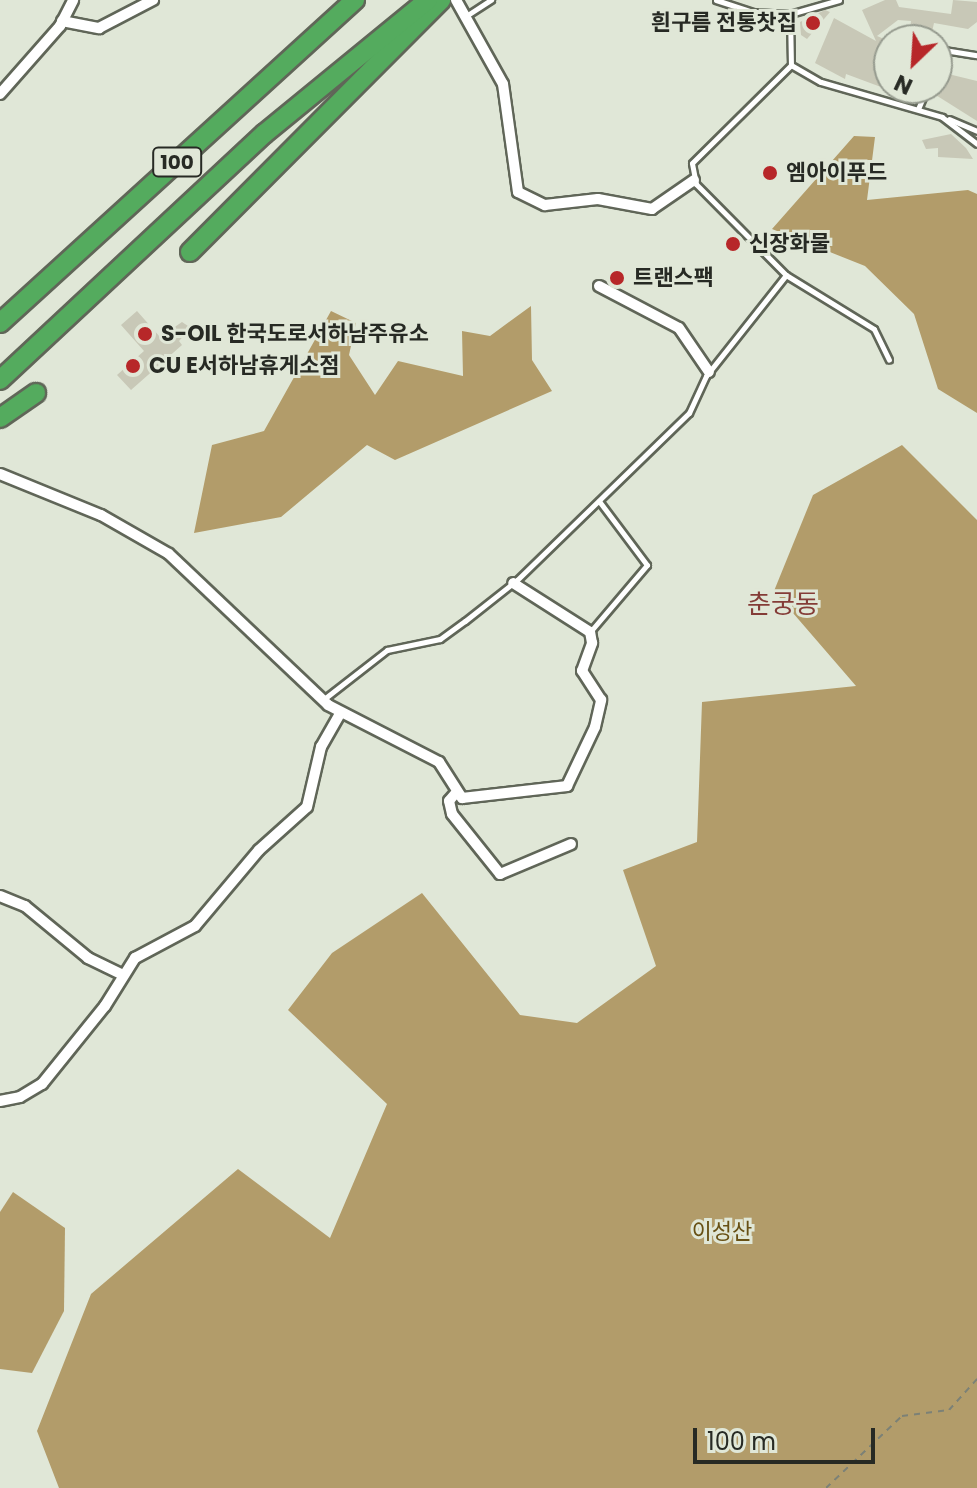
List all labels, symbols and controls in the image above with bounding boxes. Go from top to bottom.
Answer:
place label: 흰구름 전통찻집 [651,10,797,36]
marker: 흰구름 전통찻집 [804,14,822,32]
north arrow [873,24,953,104]
text: N [889,67,918,102]
road number: 100 [151,146,203,178]
place label: 엠아이푸드 [786,160,887,186]
marker: 엠아이푸드 [761,164,779,182]
place label: 신장화물 [749,231,830,257]
marker: 신장화물 [724,235,742,253]
place label: 트랜스팩 [633,265,714,291]
marker: 트랜스팩 [608,269,626,287]
place label: S-OIL 한국도로서하남주유소 [161,321,429,347]
marker: S-OIL 한국도로서하남주유소 [136,325,154,343]
place label: CU E서하남휴게소점 [149,353,340,379]
marker: CU E서하남휴게소점 [124,357,142,375]
district label: 춘궁동 [747,589,819,621]
park label: 이성산 [692,1219,752,1245]
scale bar [697,1412,879,1462]
text: 100 m [707,1425,776,1458]

